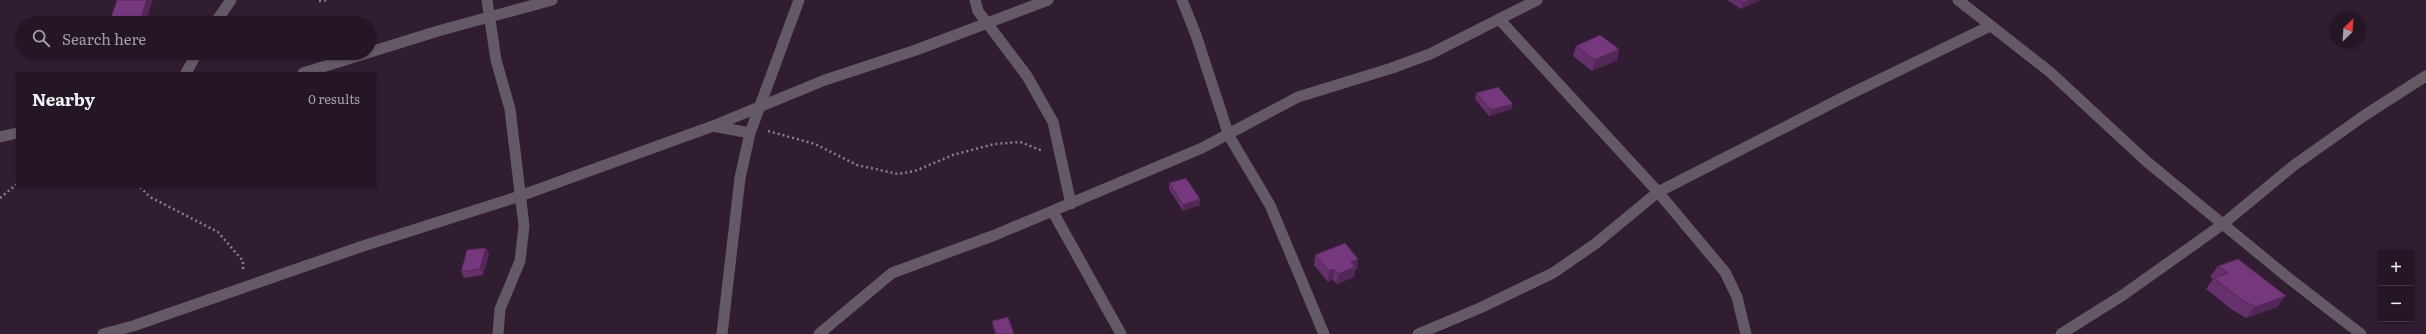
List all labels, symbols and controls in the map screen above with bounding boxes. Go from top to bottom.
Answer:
north arrow [2330,12,2366,48]
search box [16,16,376,60]
icon: search [30,27,52,49]
text: Search here [62,27,146,50]
text: Nearby [32,86,95,111]
text: 0 results [308,89,360,108]
map controls [2378,250,2414,322]
button: + [2378,250,2414,286]
button: − [2378,286,2414,322]

